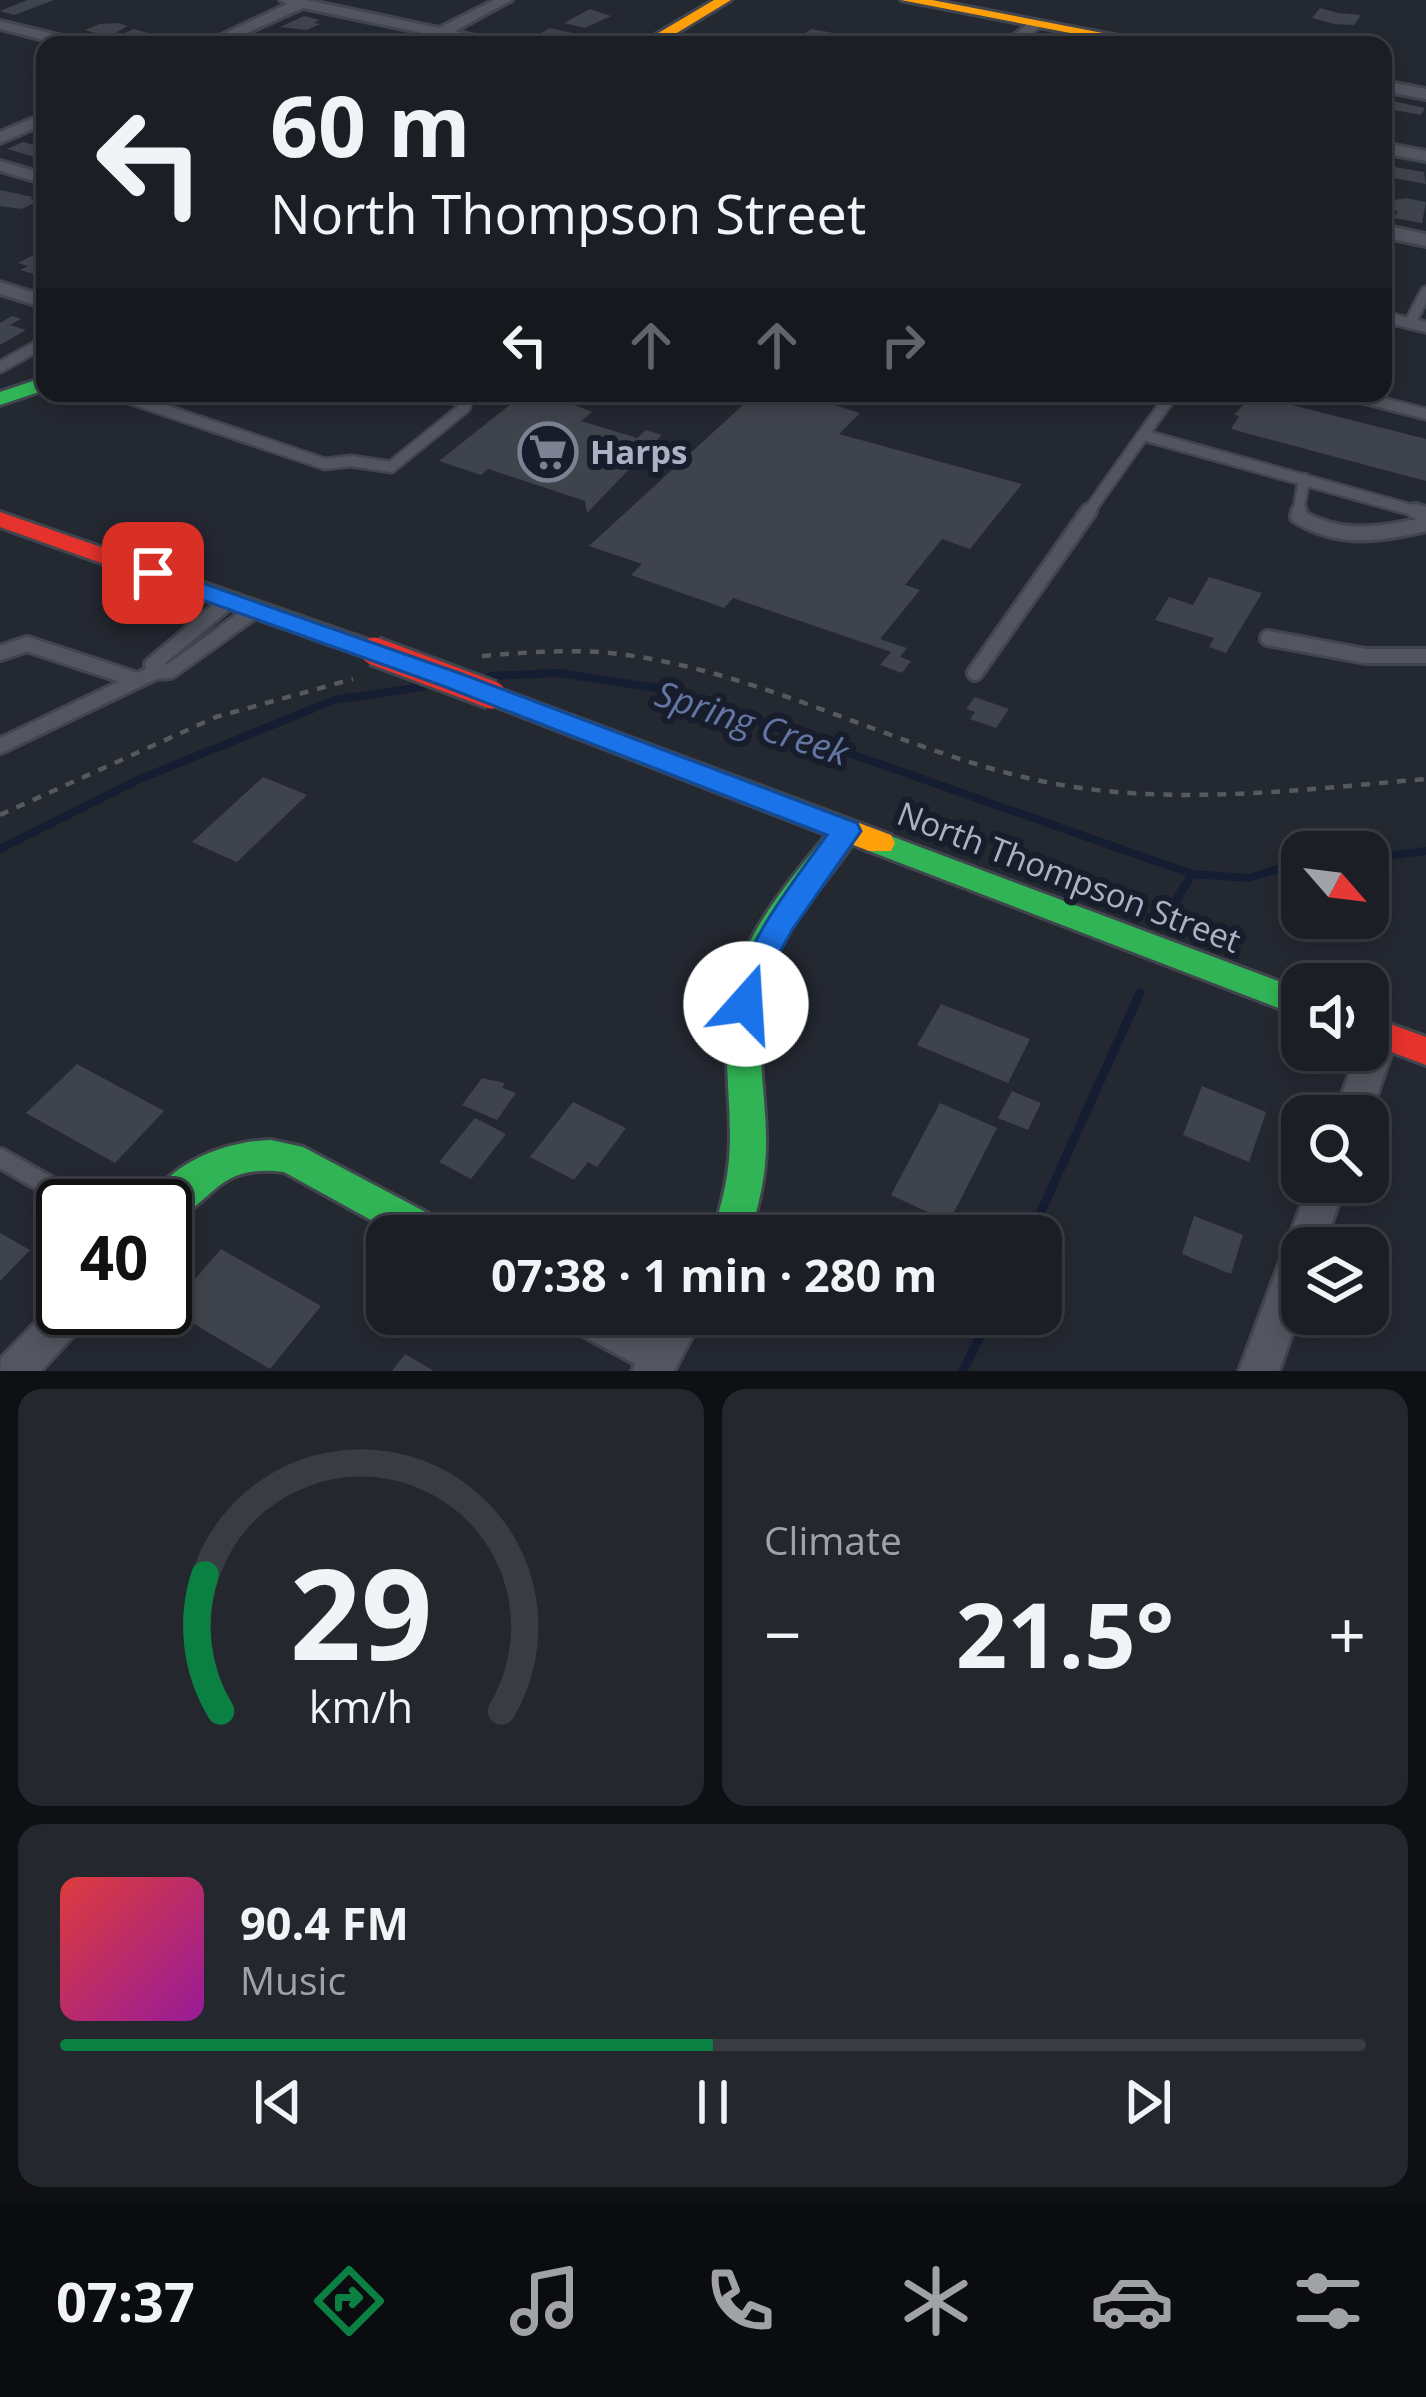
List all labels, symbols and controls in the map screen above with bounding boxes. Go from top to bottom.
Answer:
text: 60 m [270,67,470,182]
icon: left [72,84,228,240]
text: North Thompson Street [270,176,866,250]
icon: left [492,312,558,378]
icon: ahead [618,312,684,378]
icon: ahead [744,312,810,378]
icon: right [870,312,936,378]
supermarket icon: Harps [517,421,579,483]
place label: Harps [590,429,687,474]
pin [102,522,204,624]
icon: arrive [120,540,186,606]
water label: Spring Creek [650,668,856,777]
street label: North Thompson Street [891,790,1247,963]
north arrow [1281,831,1389,939]
map controls [1281,831,1389,1335]
position arrow [683,941,809,1067]
button: sound [1281,963,1389,1071]
button: search [1281,1095,1389,1203]
speed limit sign: 40 [36,1179,192,1335]
button: layers [1281,1227,1389,1335]
text: 07:38 · 1 min · 280 m [491,1244,937,1305]
text: Climate [764,1513,902,1566]
text: 29 [290,1527,432,1697]
text: 21.5° [956,1572,1174,1694]
text: − [764,1588,802,1678]
text: + [1328,1588,1366,1678]
text: km/h [309,1676,413,1735]
text: 90.4 FM [240,1892,409,1953]
text: Music [240,1953,346,2006]
icon: previous [245,2069,311,2135]
icon: pause [680,2069,746,2135]
icon: next [1115,2069,1181,2135]
icon: directions [307,2259,391,2343]
icon: music [503,2259,587,2343]
icon: phone [698,2259,782,2343]
icon: climate [894,2259,978,2343]
icon: car [1090,2259,1174,2343]
icon: filters [1286,2259,1370,2343]
text: 07:37 [56,2264,195,2338]

